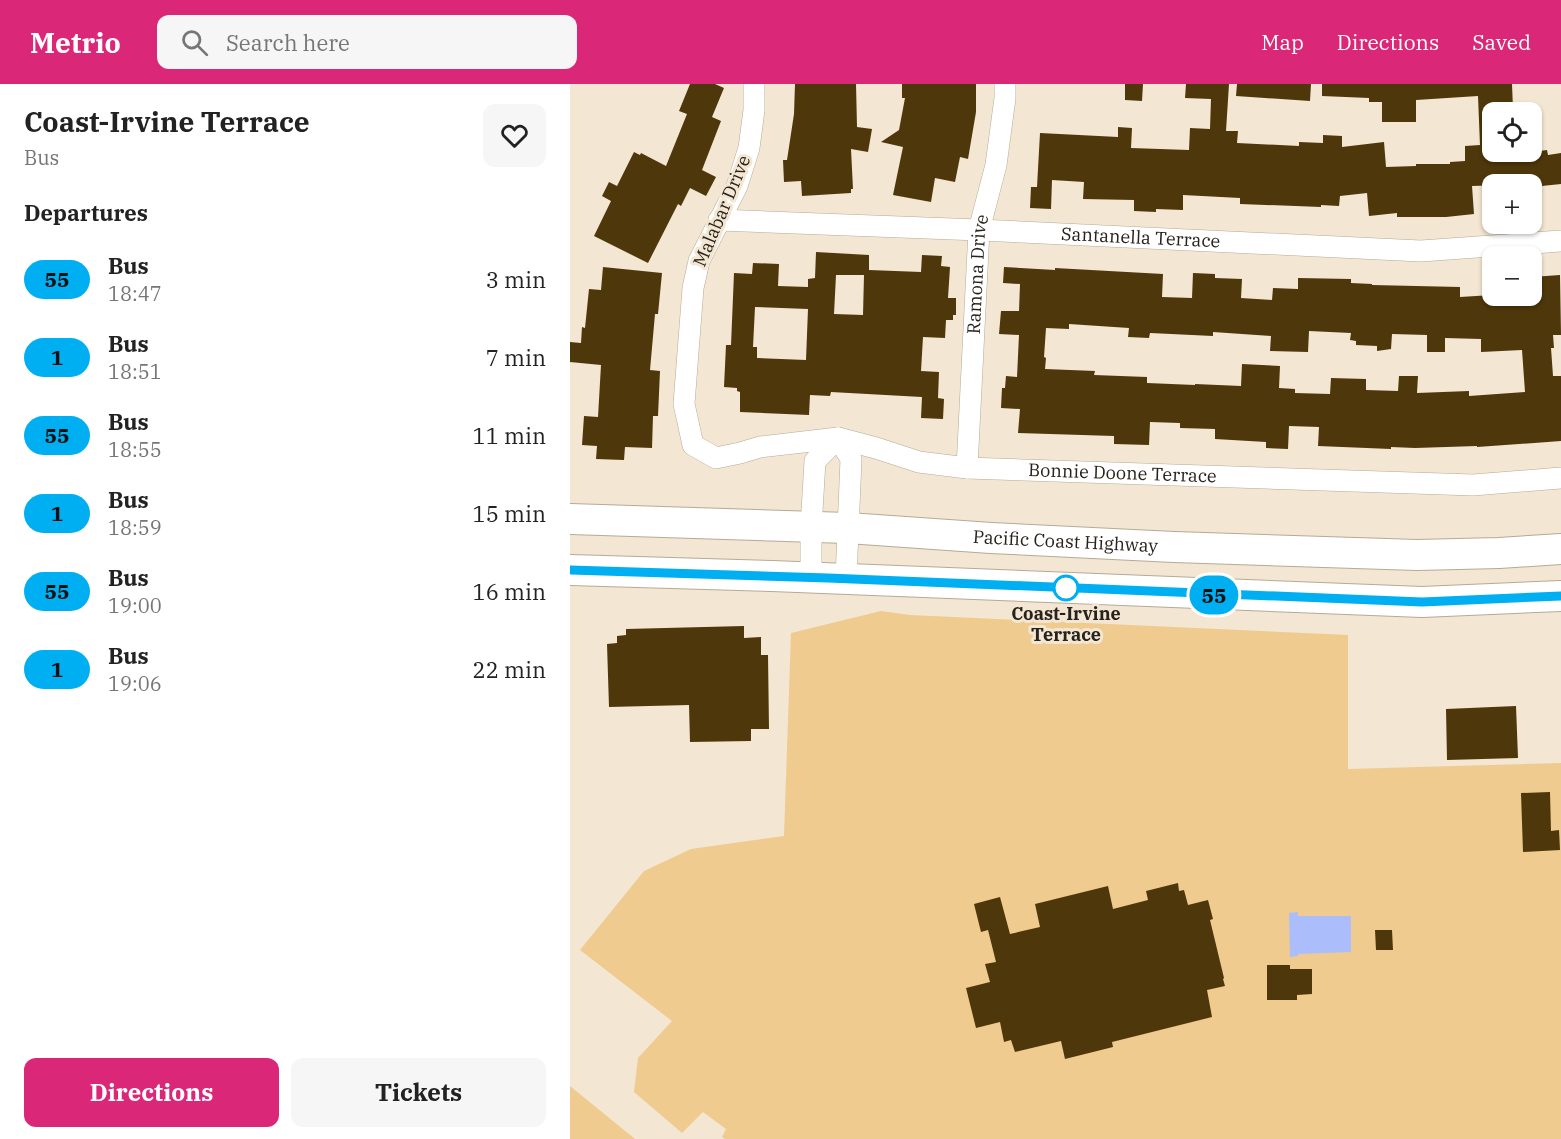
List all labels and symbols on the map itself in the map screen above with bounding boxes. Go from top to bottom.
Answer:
street label: Malabar Drive [688,152,755,270]
street label: Ramona Drive [962,212,994,335]
street label: Santanella Terrace [1061,222,1221,252]
street label: Bonnie Doone Terrace [1028,458,1217,487]
street label: Pacific Coast Highway [972,525,1159,557]
marker: Coast-Irvine Terrace [1053,575,1079,601]
line badge: 55 [1187,576,1241,614]
place label: Coast-Irvine Terrace [1011,602,1121,646]

